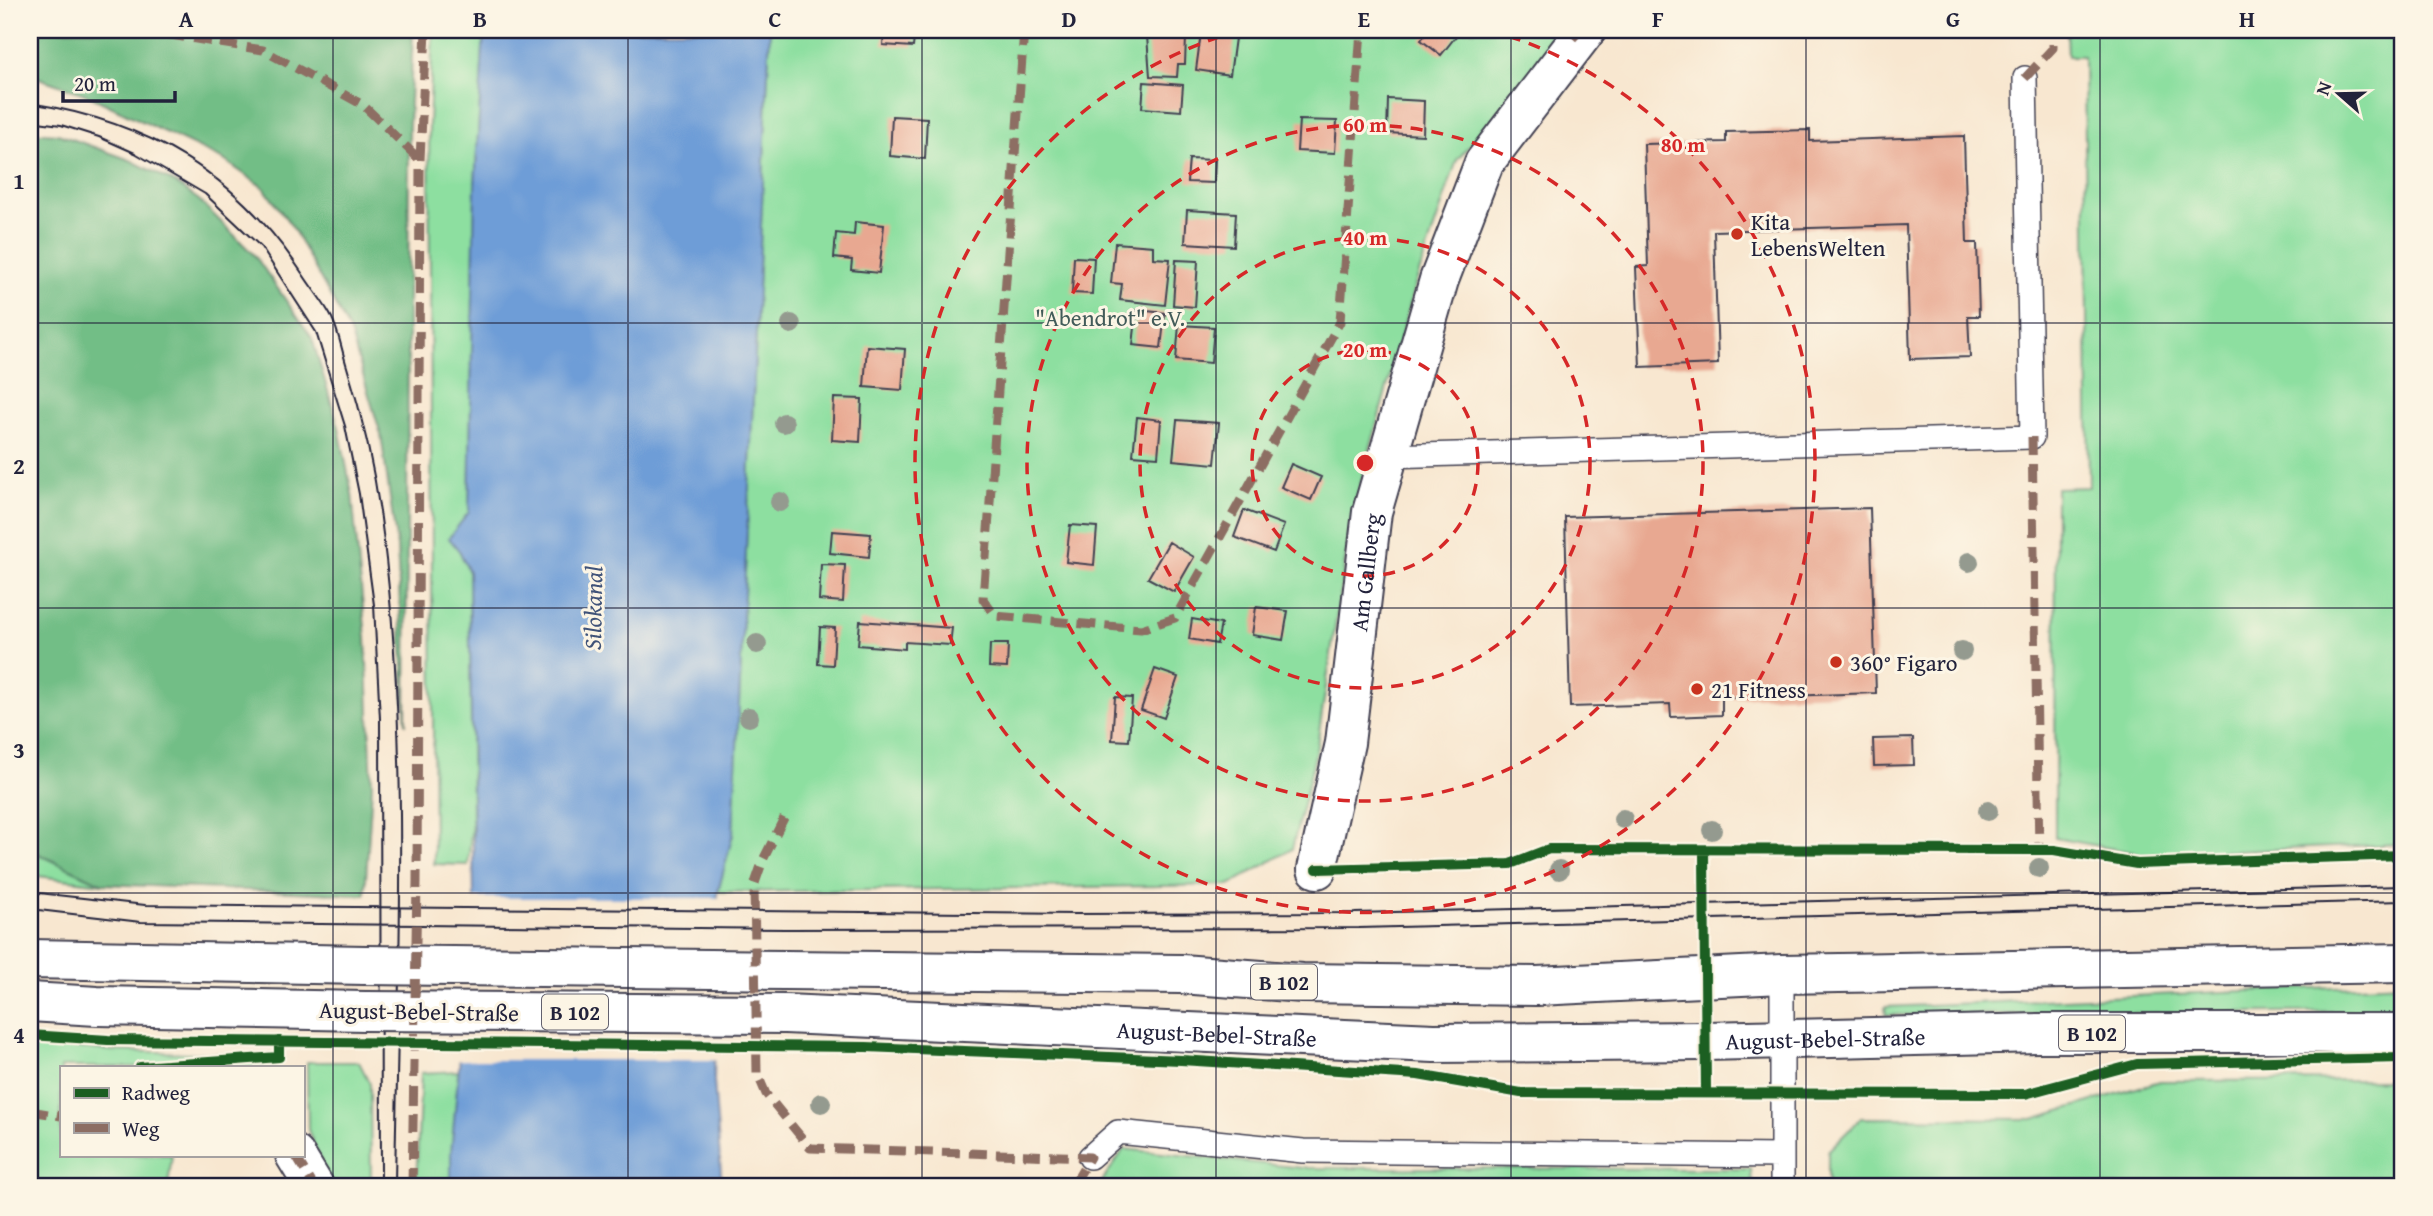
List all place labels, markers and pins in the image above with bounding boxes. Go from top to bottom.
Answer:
place label: Kita LebensWelten [1751,205,1886,264]
marker: Kita LebensWelten [1729,226,1745,242]
centre of rings [1353,451,1377,475]
place label: 360° Figaro [1850,646,1957,679]
marker: 360° Figaro [1828,654,1844,670]
place label: 21 Fitness [1711,673,1806,706]
marker: 21 Fitness [1689,681,1705,697]

